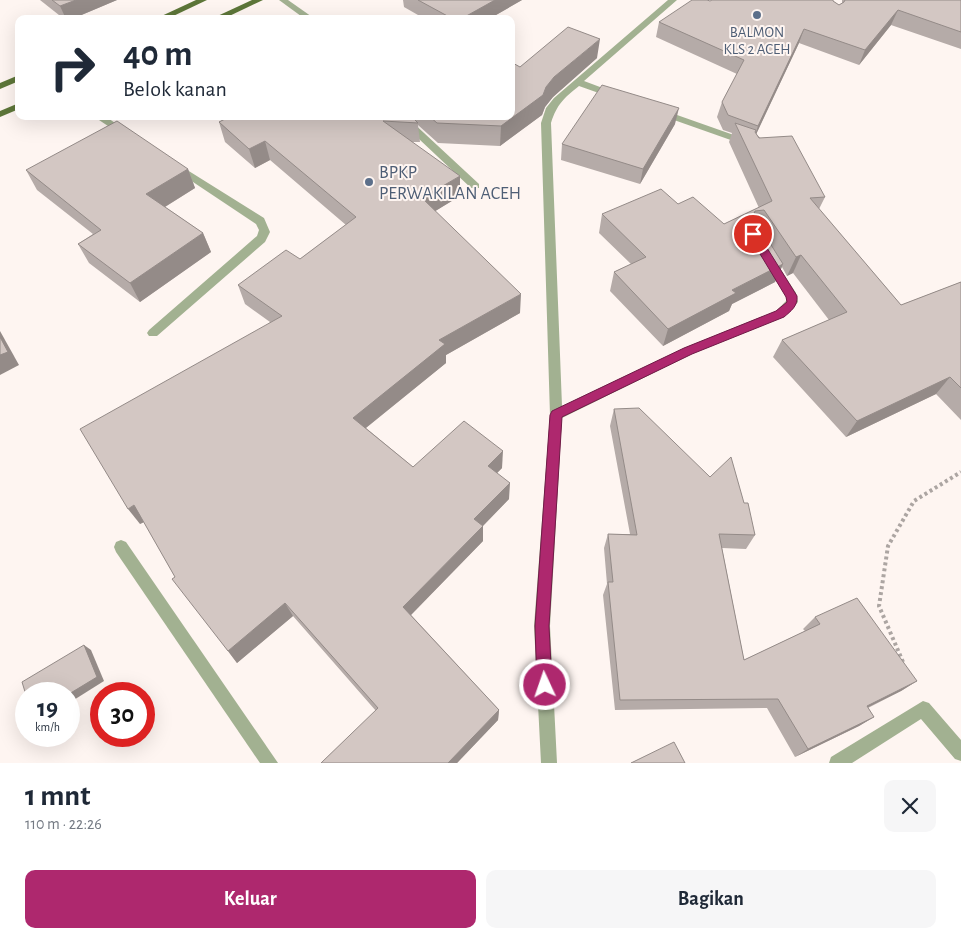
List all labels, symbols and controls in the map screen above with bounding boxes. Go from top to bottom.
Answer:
marker: BALMON KLS 2 ACEH [751,9,763,21]
place label: BALMON KLS 2 ACEH [723,25,791,57]
icon: right [40,35,105,100]
text: 40 m [123,37,192,72]
text: Belok kanan [123,78,227,100]
place label: BPKP PERWAKILAN ACEH [379,164,521,203]
marker: BPKP PERWAKILAN ACEH [363,176,375,188]
pin [732,213,774,255]
icon: arrive [739,220,767,248]
position arrow [518,658,570,710]
speed limit sign: 30 [90,682,155,747]
text: 19 [37,696,58,721]
text: km/h [35,721,60,733]
button: close [884,780,936,832]
text: 1 mnt [25,781,90,811]
text: 110 m · 22:26 [25,816,102,832]
button: Keluar [25,870,476,928]
button: Bagikan [486,870,936,928]

